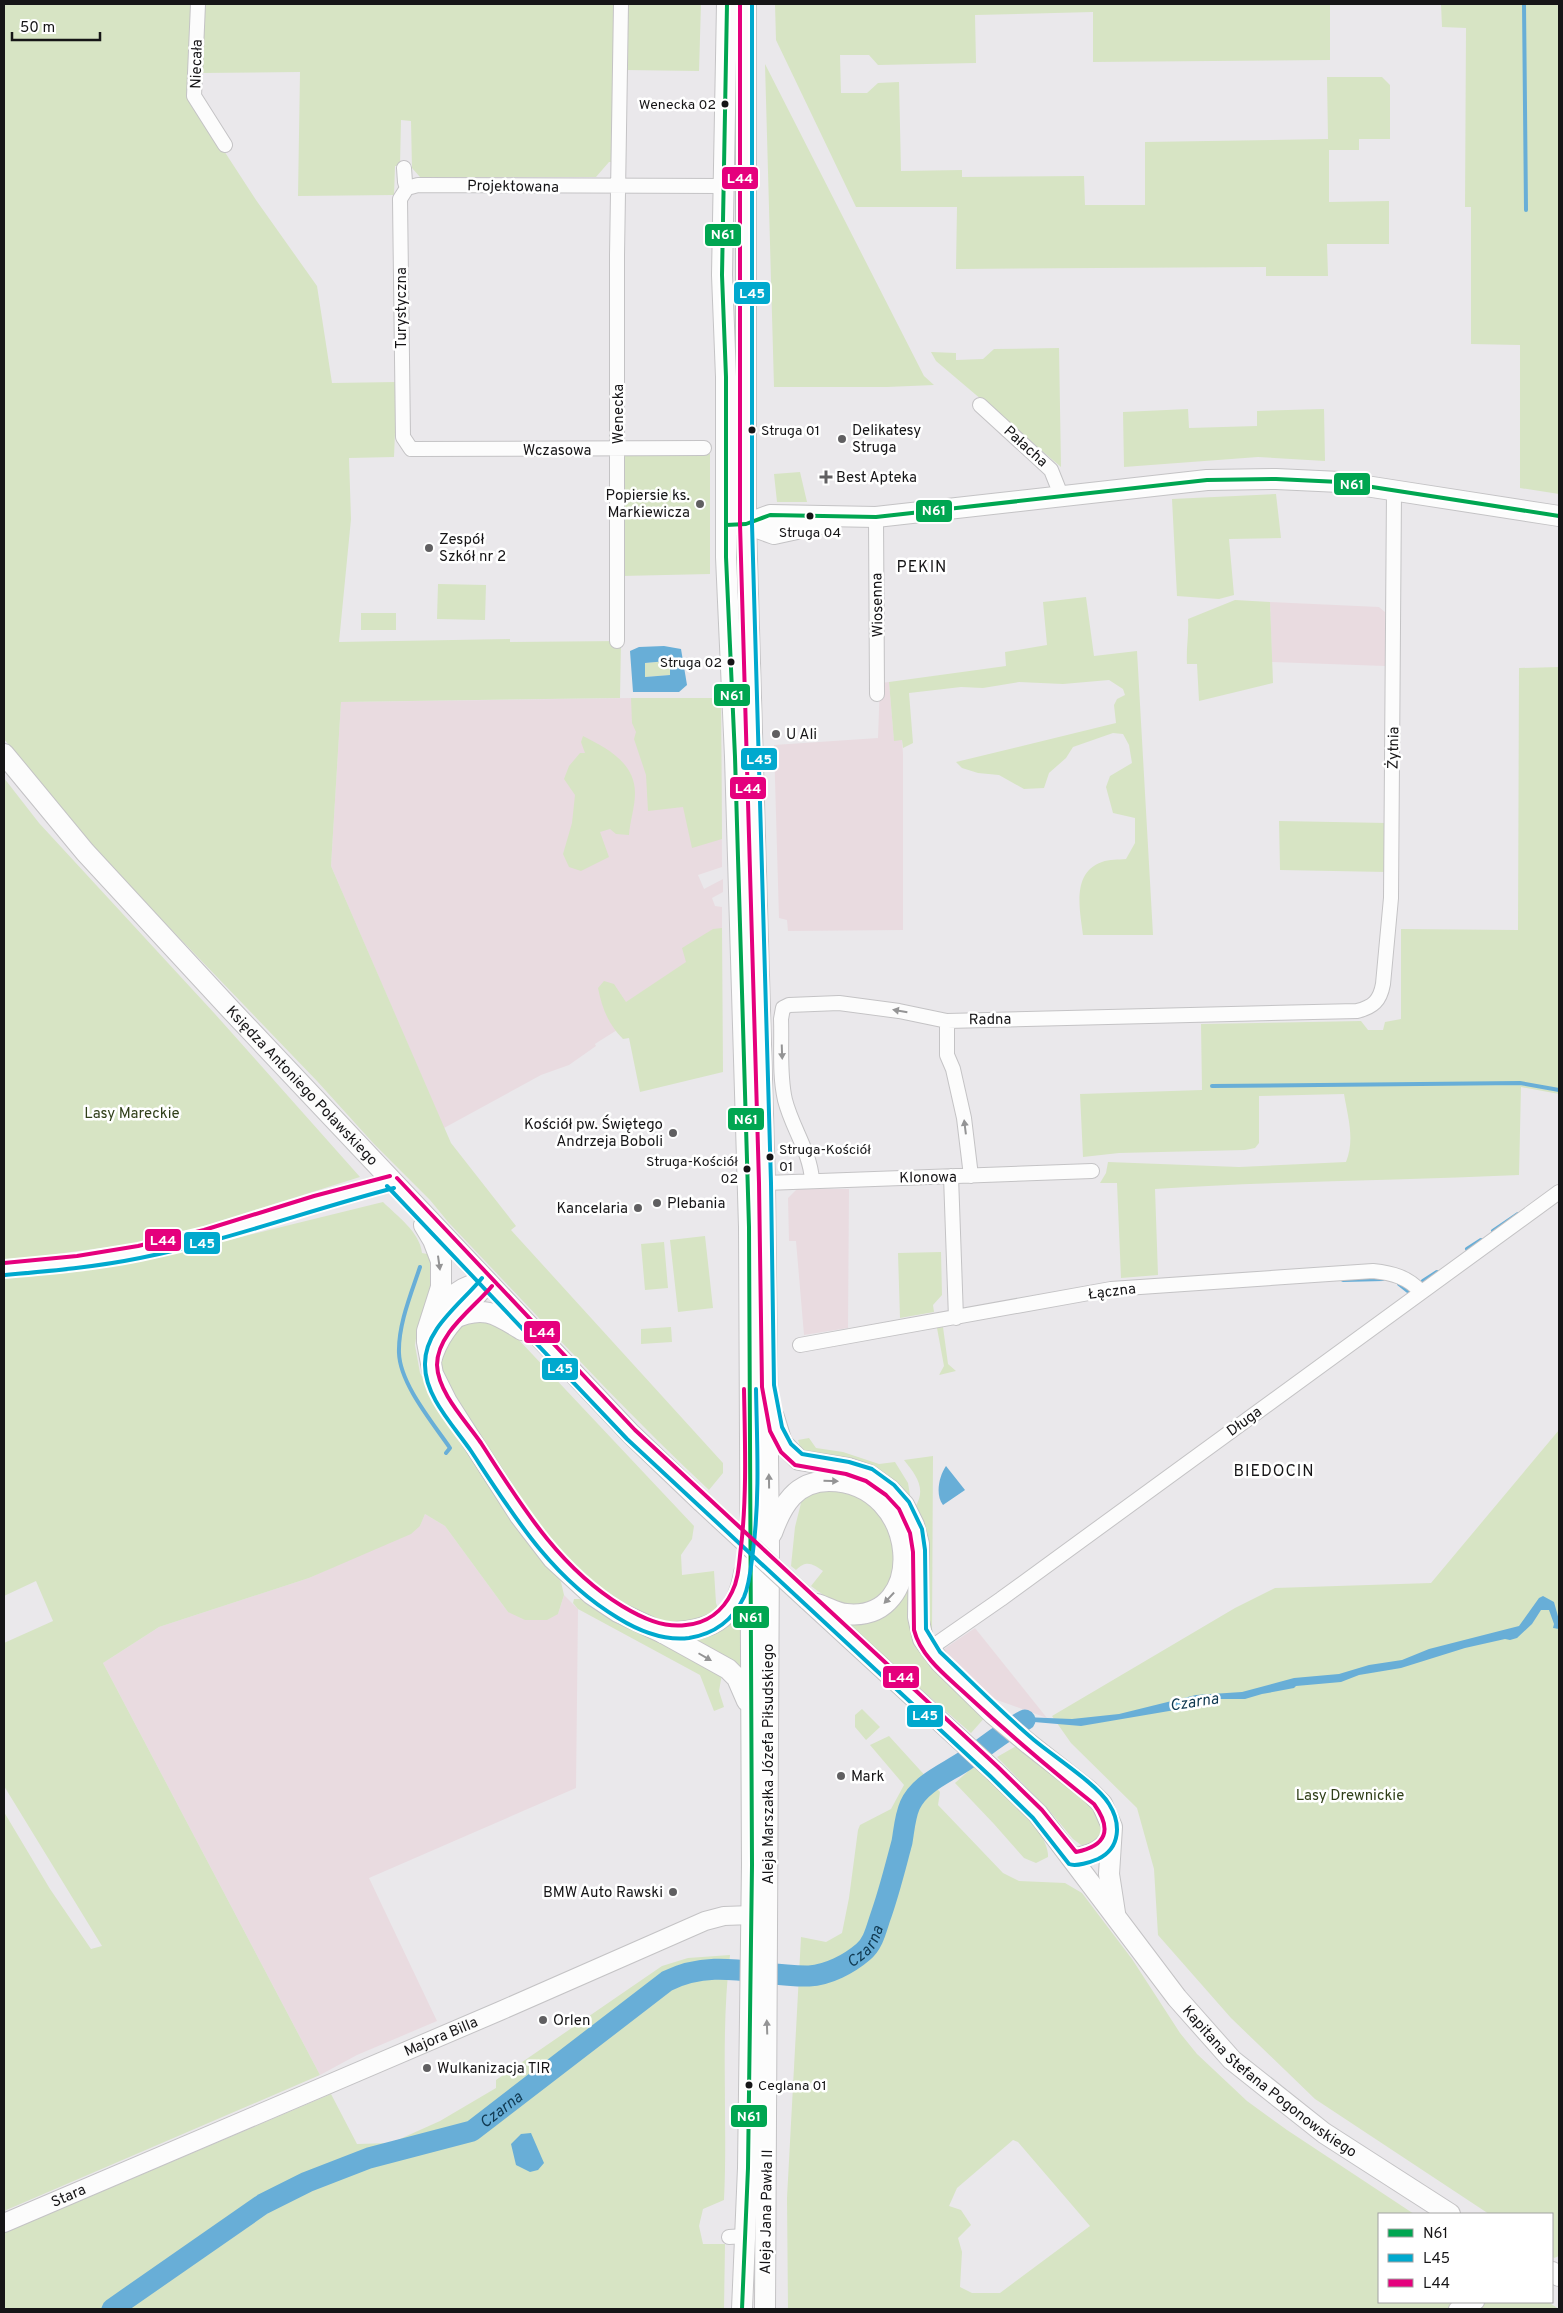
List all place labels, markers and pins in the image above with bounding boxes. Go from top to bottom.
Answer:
place label: Wenecka 02 [639,97,716,114]
marker: Wenecka 02 [720,99,730,109]
place label: Delikatesy Struga [852,422,921,458]
place label: Struga 01 [761,423,820,440]
marker: Struga 01 [747,425,757,435]
marker: Delikatesy Struga [836,433,848,445]
place label: Best Apteka [836,469,917,488]
marker: Best Apteka [820,471,832,483]
place label: Popiersie ks. Markiewicza [606,487,690,523]
marker: Popiersie ks. Markiewicza [694,498,706,510]
marker: Struga 04 [805,511,815,521]
place label: Struga 04 [779,525,841,542]
place label: Zespół Szkół nr 2 [439,531,506,567]
marker: Zespół Szkół nr 2 [423,542,435,554]
place label: Struga 02 [660,655,722,672]
marker: Struga 02 [726,657,736,667]
place label: U Ali [786,726,817,745]
marker: U Ali [770,728,782,740]
place label: Kościół pw. Świętego Andrzeja Boboli [524,1114,663,1152]
marker: Kościół pw. Świętego Andrzeja Boboli [667,1127,679,1139]
place label: Struga-Kościół 01 [779,1142,871,1176]
marker: Struga-Kościół 01 [765,1152,775,1162]
place label: Struga-Kościół 02 [646,1154,738,1188]
marker: Struga-Kościół 02 [742,1164,752,1174]
place label: Plebania [667,1195,725,1214]
marker: Plebania [651,1197,663,1209]
place label: Kancelaria [556,1200,628,1219]
marker: Kancelaria [632,1202,644,1214]
place label: Mark [851,1768,884,1787]
marker: Mark [835,1770,847,1782]
place label: BMW Auto Rawski [543,1884,663,1903]
marker: BMW Auto Rawski [667,1886,679,1898]
place label: Orlen [553,2012,590,2031]
marker: Orlen [537,2014,549,2026]
place label: Wulkanizacja TIR [437,2060,551,2079]
marker: Wulkanizacja TIR [421,2062,433,2074]
place label: Ceglana 01 [758,2078,827,2095]
marker: Ceglana 01 [744,2080,754,2090]

